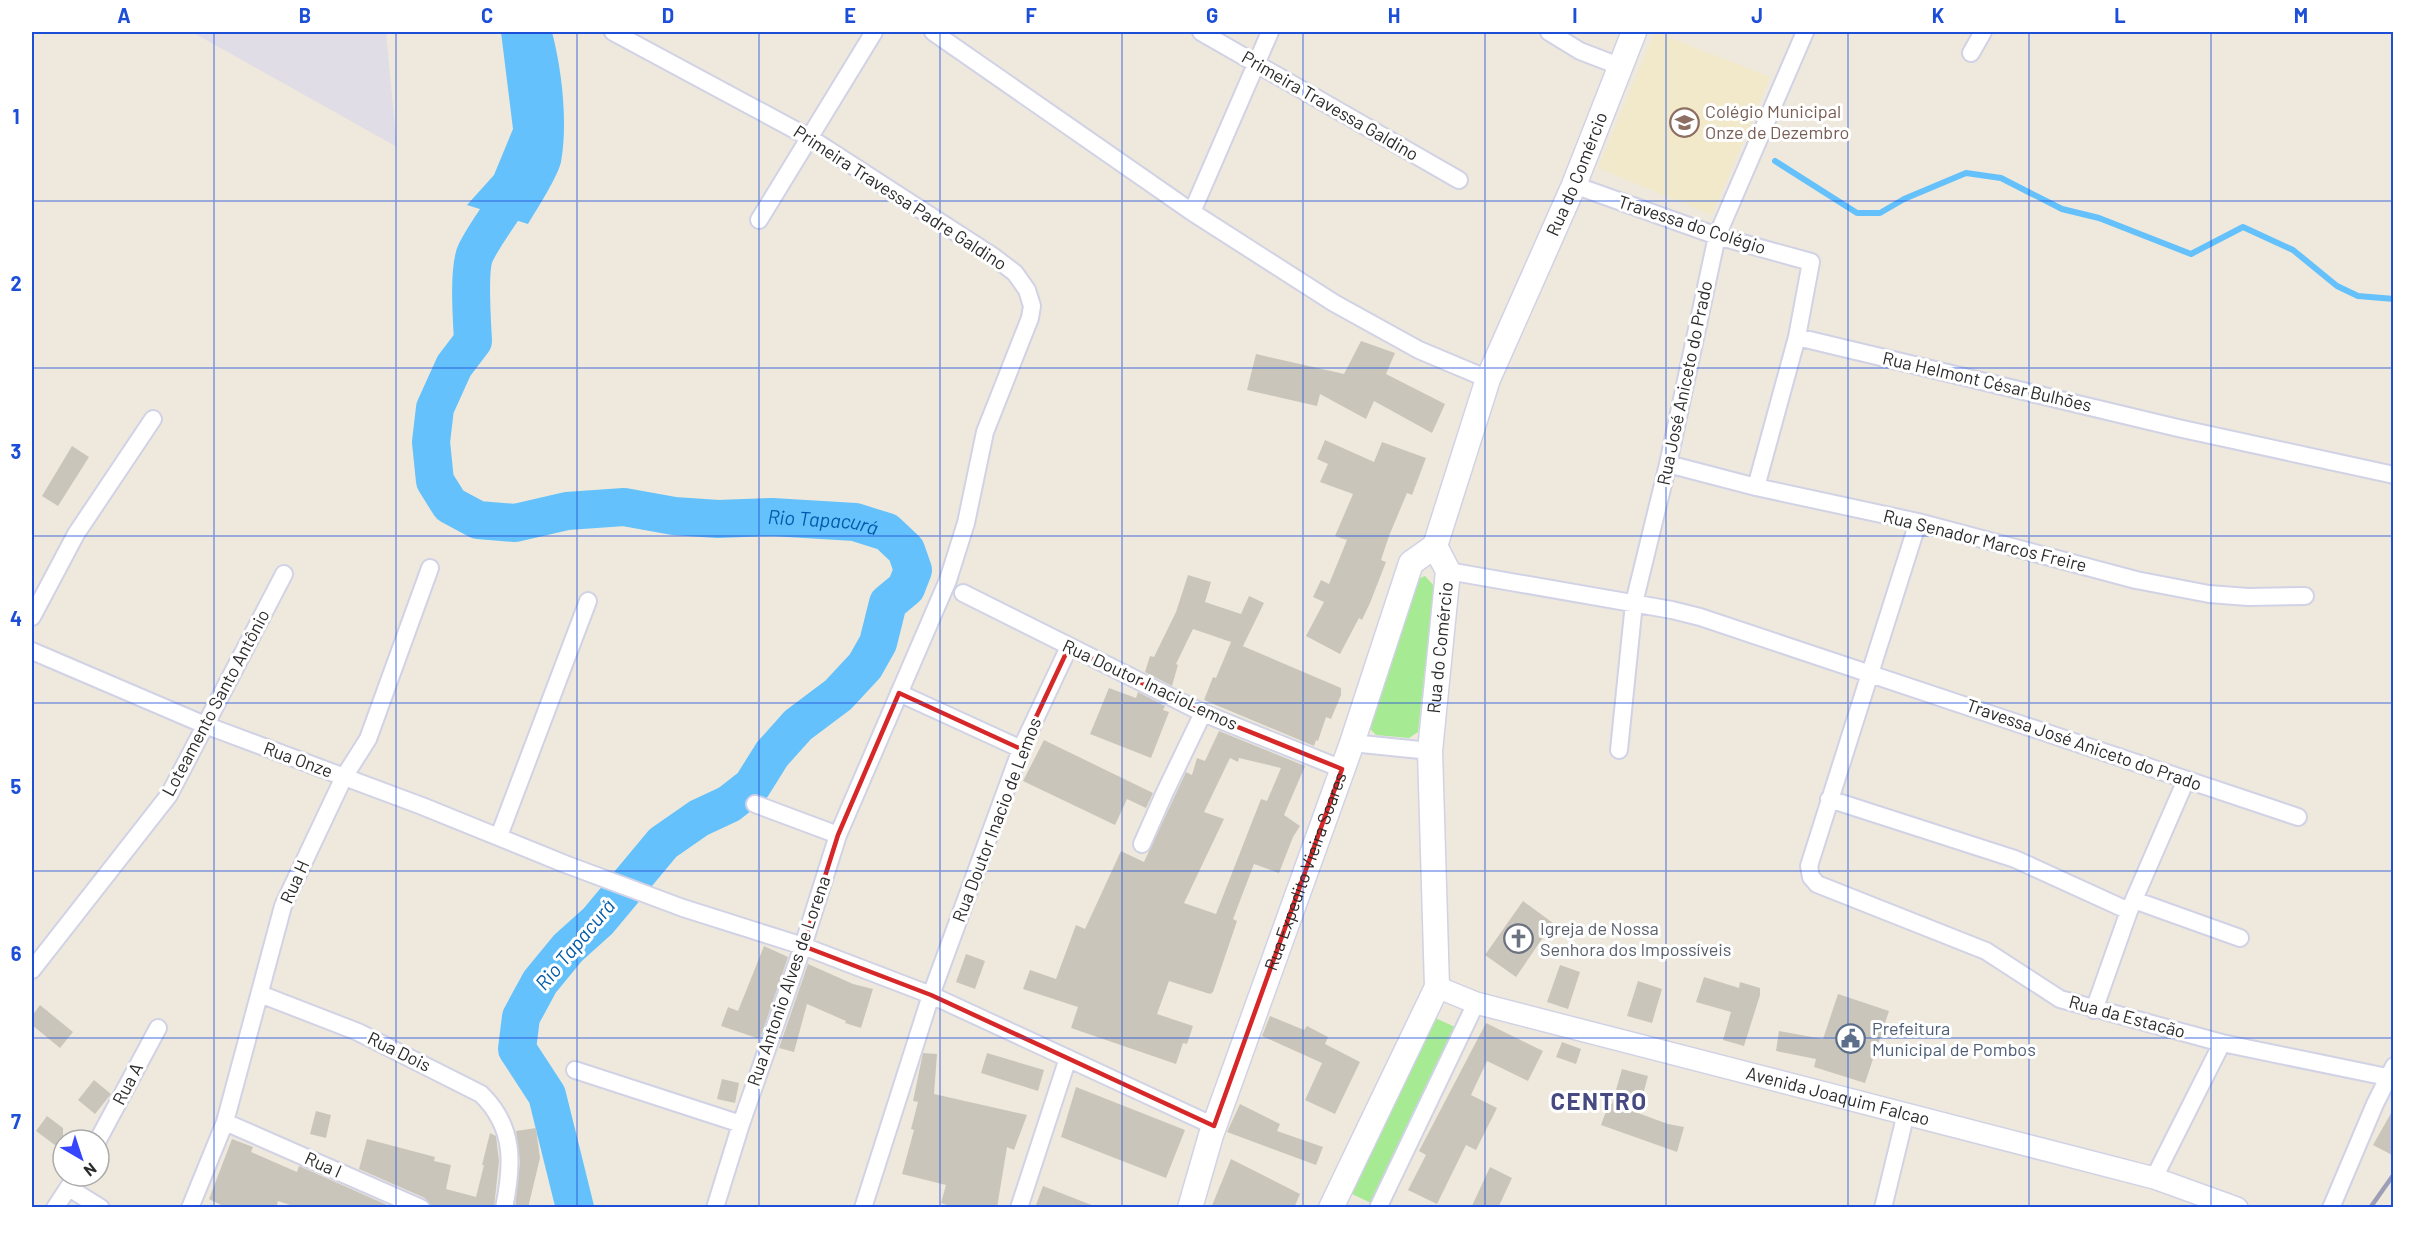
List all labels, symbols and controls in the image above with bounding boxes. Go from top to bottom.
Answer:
text: A [117,3,131,27]
text: B [299,3,311,27]
text: C [481,3,493,27]
text: D [662,3,674,27]
text: E [844,3,856,27]
text: F [1025,3,1037,27]
text: G [1206,3,1218,27]
text: H [1388,3,1400,27]
text: I [1572,3,1578,27]
text: J [1751,3,1763,27]
text: K [1932,3,1945,27]
text: L [2114,3,2126,27]
text: M [2294,3,2308,27]
street label: Primeira Travessa Galdino [1238,45,1423,165]
place label: Colégio Municipal Onze de Dezembro [1705,100,1849,143]
text: 1 [12,104,20,128]
school or university icon: Colégio Municipal Onze de Dezembro [1668,106,1700,138]
street label: Rua do Comércio [1541,109,1612,239]
street label: Primeira Travessa Padre Galdino [790,120,1011,274]
street label: Travessa do Colégio [1616,190,1769,258]
text: 2 [10,271,22,295]
street label: Rua José Aniceto do Prado [1652,279,1716,487]
street label: Rua Helmont César Bulhões [1881,346,2094,416]
text: 3 [11,439,21,463]
water label: Rio Tapacurá [767,504,881,539]
street label: Rua Senador Marcos Freire [1881,504,2089,576]
street label: Rua do Comércio [1422,581,1457,714]
street label: Loteamento Santo Antônio [156,605,274,800]
text: 4 [10,606,22,630]
street label: Rua Doutor InacioLemos [1059,634,1241,734]
street label: Travessa José Aniceto do Prado [1964,693,2205,795]
street label: Rua Doutor Inacio de Lemos [947,714,1045,925]
street label: Rua Onze [261,736,336,782]
street label: Rua Expedito Vieira Soares [1259,769,1351,973]
text: 5 [11,774,22,798]
street label: Rua H [275,856,313,907]
street label: Rua Antonio Alves de Lorena [742,873,834,1089]
water label: Rio Tapacurá [530,894,619,994]
place label: Igreja de Nossa Senhora dos Impossíveis [1540,917,1732,960]
church icon: Igreja de Nossa Senhora dos Impossíveis [1503,923,1535,955]
text: 6 [11,941,22,965]
street label: Rua da Estacão [2067,990,2188,1042]
place label: Prefeitura Municipal de Pombos [1872,1017,2036,1060]
public building icon: Prefeitura Municipal de Pombos [1835,1023,1867,1055]
street label: Rua Dois [364,1026,435,1076]
street label: Rua A [107,1059,147,1108]
street label: Avenida Joaquim Falcao [1744,1061,1932,1130]
district label: CENTRO [1550,1086,1648,1115]
text: 7 [11,1109,21,1133]
north arrow [51,1128,111,1188]
street label: Rua I [302,1146,345,1182]
text: N [81,1159,101,1181]

